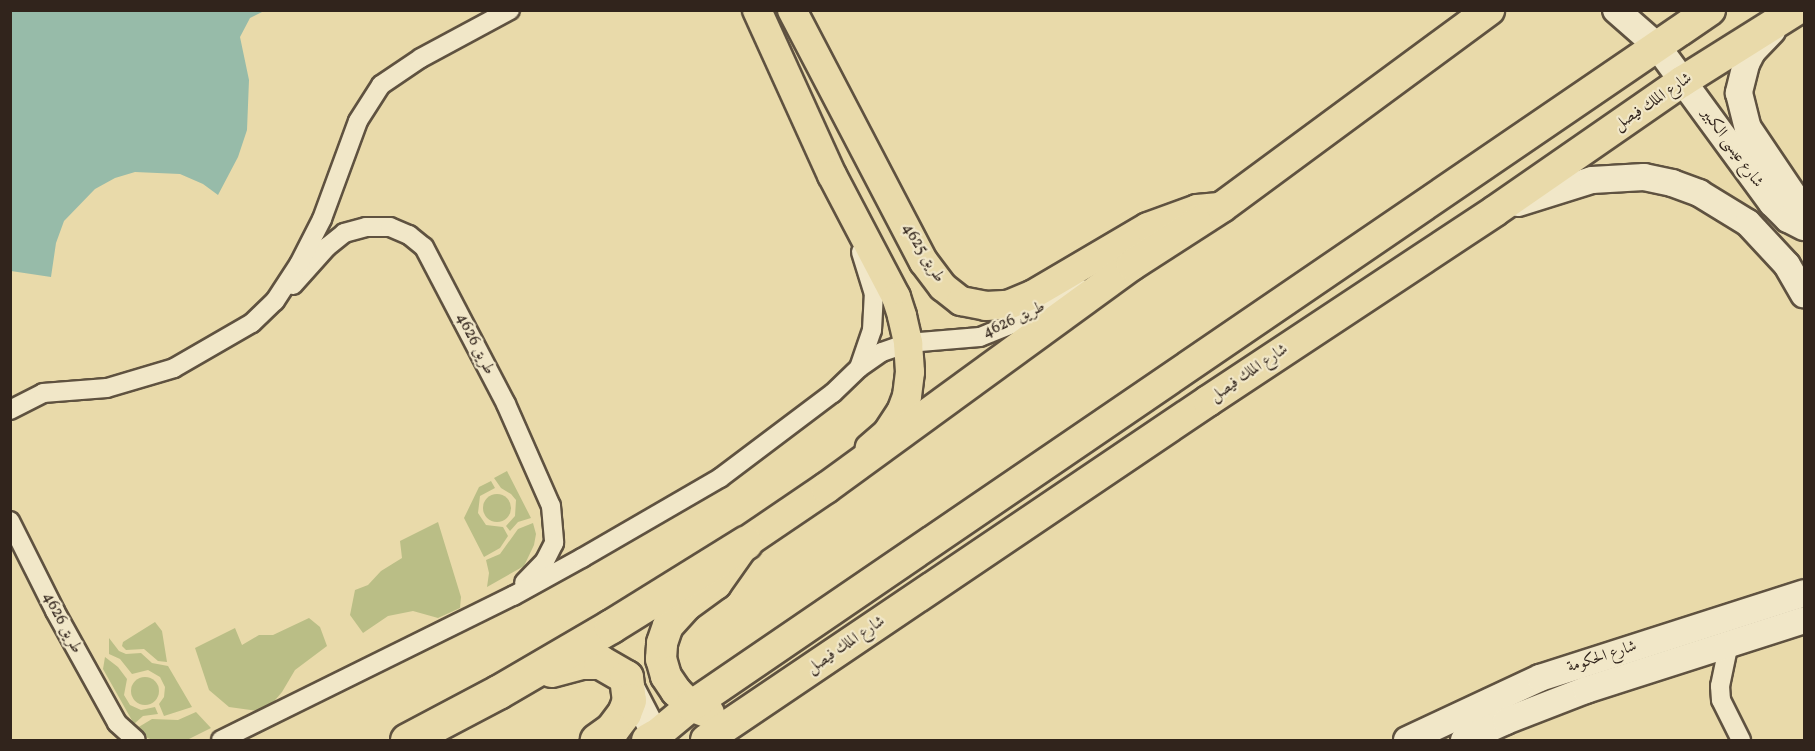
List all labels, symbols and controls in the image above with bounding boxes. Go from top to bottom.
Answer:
street label: شارع الملك فيصل [1610,69,1696,135]
street label: شارع عيسى الكبير [1697,105,1767,191]
street label: طريق 4625 [897,220,949,286]
street label: طريق 4626 [980,297,1048,343]
street label: طريق 4626 [451,310,499,378]
street label: شارع الملك فيصل [1206,340,1292,406]
street label: طريق 4626 [38,589,86,657]
street label: شارع الملك فيصل [803,612,889,678]
street label: شارع الحكومة [1565,637,1639,677]

